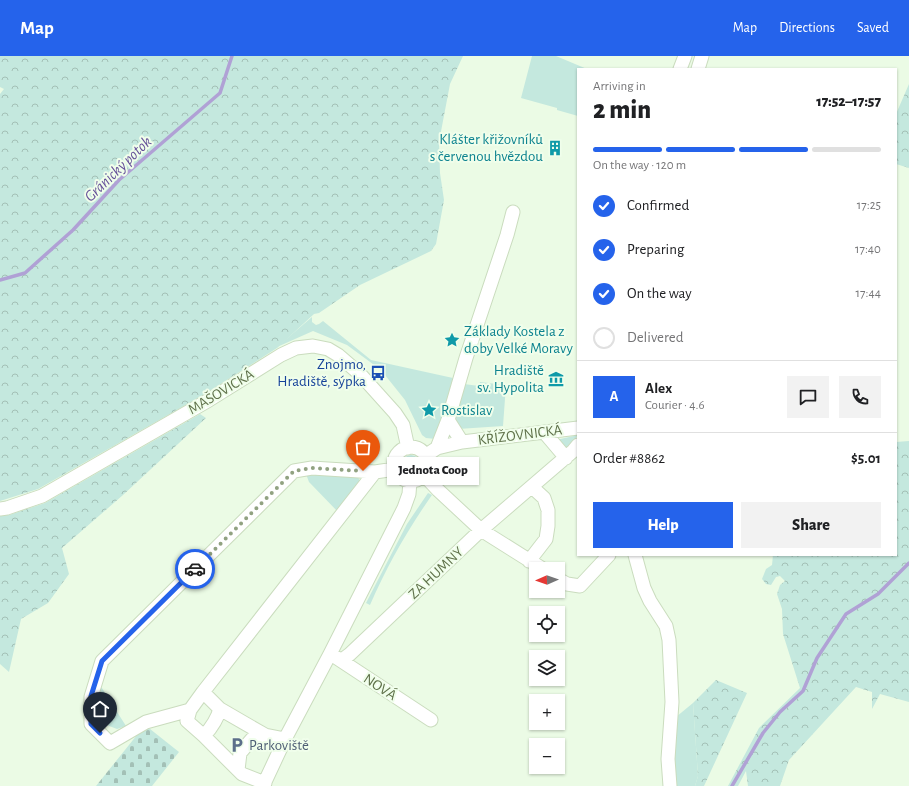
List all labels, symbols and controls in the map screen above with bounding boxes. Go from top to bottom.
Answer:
text: Map [20,19,54,38]
text: Map [733,21,757,35]
text: Directions [779,21,835,35]
text: Saved [857,21,889,35]
text: Arriving in [593,80,646,93]
text: 17:52–17:57 [816,94,881,109]
text: 2 min [593,97,651,123]
place label: Klášter křižovníků s červenou hvězdou [430,132,543,164]
water label: Gránický potok [81,133,155,205]
building icon: Klášter křižovníků s červenou hvězdou [546,139,564,157]
text: On the way · 120 m [593,159,686,172]
icon: check [593,195,615,217]
text: Confirmed [627,198,689,213]
text: 17:25 [857,199,881,212]
icon: check [593,239,615,261]
text: Preparing [627,242,684,257]
text: 17:40 [855,243,881,256]
icon: check [593,283,615,305]
text: On the way [627,286,692,301]
text: 17:44 [856,287,881,300]
place label: Základy Kostela z doby Velké Moravy [464,324,573,356]
text: Delivered [627,330,684,345]
place icon: Základy Kostela z doby Velké Moravy [443,331,461,349]
place label: Znojmo, Hradiště, sýpka [277,357,366,389]
place label: Hradiště sv. Hypolita [477,363,544,395]
bus stop icon: Znojmo, Hradiště, sýpka [369,364,387,382]
street label: MAŠOVICKÁ [184,365,257,417]
museum icon: Hradiště sv. Hypolita [547,370,565,388]
button: chat [787,376,829,418]
button: phone [839,376,881,418]
text: Alex [645,381,672,396]
text: A [609,389,619,404]
text: Courier · 4.6 [645,399,705,412]
place icon: Rostislav [420,401,438,419]
place label: Rostislav [441,403,493,418]
street label: KŘÍŽOVNICKÁ [477,420,563,448]
pin [346,430,380,471]
icon: bag [352,436,374,458]
text: Order #8862 [593,451,665,466]
text: $5.01 [851,451,881,466]
callout: Jednota Coop [387,457,479,485]
text: Jednota Coop [398,464,468,477]
button: Help [593,502,733,548]
button: Share [741,502,881,548]
street label: ZA HUMNY [406,544,466,602]
courier [175,549,215,589]
icon: car [184,558,206,580]
north arrow [529,562,565,598]
map controls [529,562,565,774]
button: locate [529,606,565,642]
button: layers [529,650,565,686]
street label: NOVÁ [361,669,401,703]
pin [83,692,117,733]
button: + [529,694,565,730]
icon: home [89,698,111,720]
parking icon: Parkoviště [228,736,246,754]
place label: Parkoviště [249,738,309,753]
button: − [529,738,565,774]

